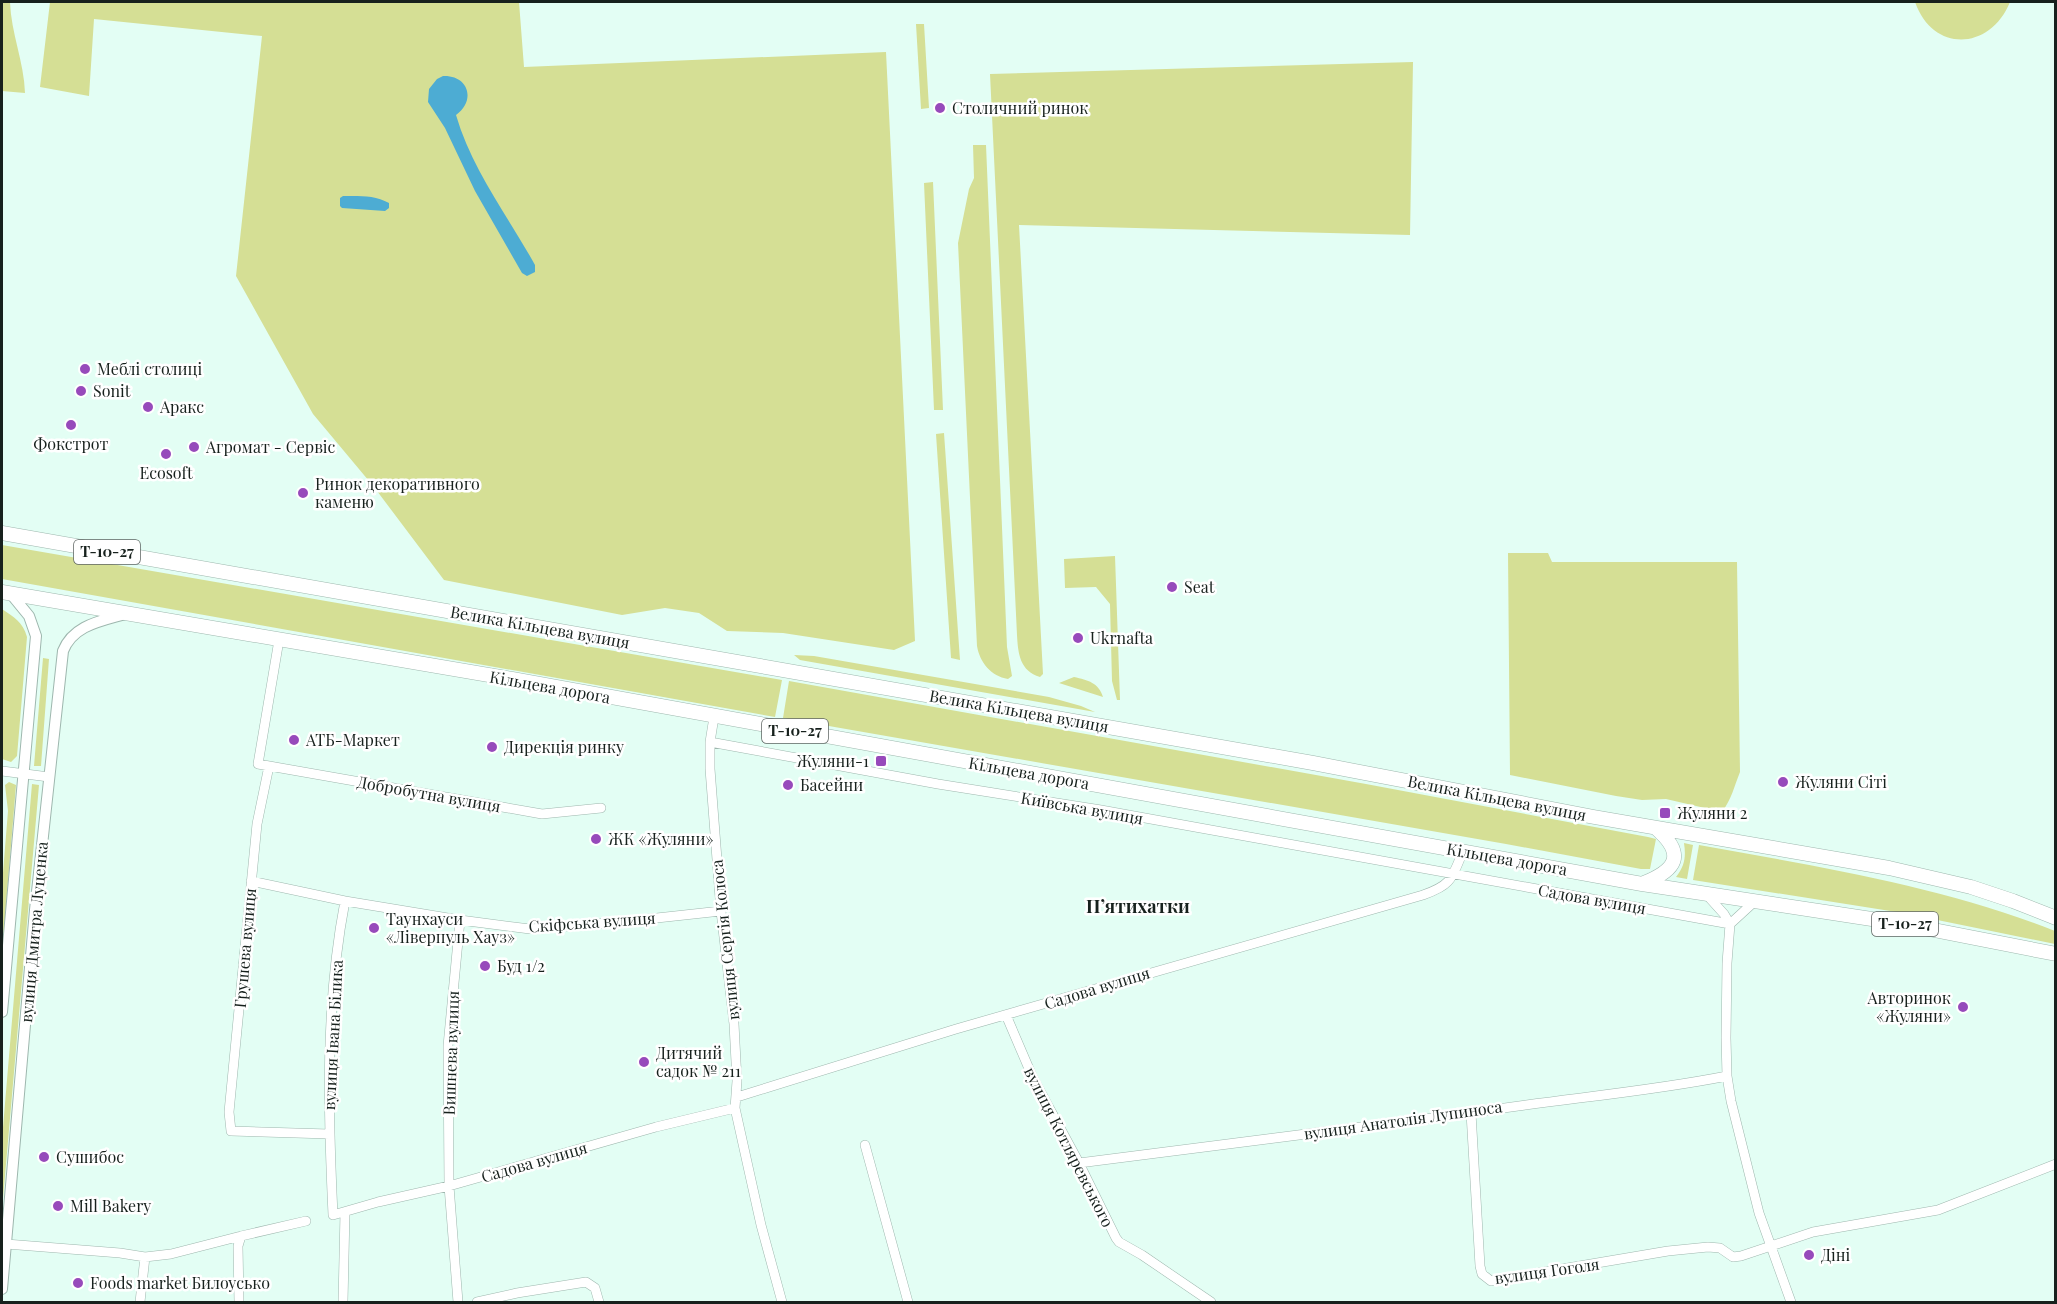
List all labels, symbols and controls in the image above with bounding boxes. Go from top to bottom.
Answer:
place label: Столичний ринок [952,97,1088,118]
marker: Столичний ринок [933,101,947,115]
place label: Меблі столиці [97,358,202,379]
marker: Меблі столиці [78,362,92,376]
place label: Sonit [93,380,131,401]
marker: Sonit [74,384,88,398]
place label: Аракс [159,396,204,417]
marker: Аракс [141,400,155,414]
marker: Фокстрот [64,418,78,432]
place label: Фокстрот [34,433,109,454]
place label: Агромат - Сервіс [205,436,336,457]
marker: Агромат - Сервіс [187,440,201,454]
marker: Ecosoft [159,447,173,461]
place label: Ecosoft [139,462,193,483]
place label: Ринок декоративного каменю [315,473,480,512]
marker: Ринок декоративного каменю [296,486,310,500]
road number: Т-10-27 [74,540,140,564]
place label: Seat [1184,576,1215,597]
marker: Seat [1165,580,1179,594]
street label: Велика Кільцева вулиця [449,600,632,653]
place label: Ukrnafta [1090,627,1153,648]
marker: Ukrnafta [1071,631,1085,645]
street label: Кільцева дорога [488,666,612,707]
street label: Велика Кільцева вулиця [928,684,1111,737]
road number: Т-10-27 [762,719,828,743]
place label: АТБ-Маркет [305,729,400,750]
marker: АТБ-Маркет [287,733,301,747]
place label: Дирекція ринку [504,736,624,757]
marker: Дирекція ринку [485,740,499,754]
place label: Жуляни-1 [797,750,869,771]
street label: Кільцева дорога [967,752,1091,793]
marker: Жуляни-1 [874,754,888,768]
street label: Велика Кільцева вулиця [1406,770,1589,825]
street label: Добробутна вулиця [356,771,503,817]
place label: Жуляни Сіті [1795,771,1887,792]
place label: Басейни [800,774,863,795]
marker: Жуляни Сіті [1776,775,1790,789]
marker: Басейни [781,778,795,792]
street label: Київська вулиця [1019,786,1145,829]
place label: Жуляни 2 [1677,802,1747,823]
marker: Жуляни 2 [1658,806,1672,820]
place label: ЖК «Жуляни» [608,828,713,849]
marker: ЖК «Жуляни» [589,832,603,846]
street label: Кільцева дорога [1445,838,1569,879]
street label: вулиця Дмитра Луценка [15,841,52,1023]
street label: вулиця Сергія Колоса [706,859,743,1021]
street label: Садова вулиця [1536,879,1648,918]
street label: Грушева вулиця [229,887,260,1009]
district label: Пʼятихатки [1086,894,1190,918]
street label: Скіфська вулиця [528,907,657,936]
place label: Таунхауси «Ліверпуль Хауз» [386,908,515,947]
road number: Т-10-27 [1872,912,1938,936]
marker: Таунхауси «Ліверпуль Хауз» [367,921,381,935]
place label: Буд 1/2 [497,955,545,976]
street label: вулиця Івана Білика [318,959,347,1111]
marker: Буд 1/2 [478,959,492,973]
street label: Садова вулиця [1042,961,1153,1014]
place label: Авторинок «Жуляни» [1867,987,1951,1026]
street label: Вишнева вулиця [438,990,463,1116]
marker: Авторинок «Жуляни» [1956,1000,1970,1014]
place label: Дитячий садок № 211 [656,1042,741,1081]
marker: Дитячий садок № 211 [637,1055,651,1069]
street label: вулиця Котляревського [1020,1063,1119,1231]
street label: вулиця Анатолія Лупиноса [1302,1095,1503,1144]
street label: Садова вулиця [478,1136,590,1187]
place label: Сушибос [56,1146,124,1167]
marker: Сушибос [37,1150,51,1164]
place label: Mill Bakery [70,1195,151,1216]
marker: Mill Bakery [51,1199,65,1213]
place label: Діні [1821,1244,1851,1265]
marker: Діні [1802,1248,1816,1262]
street label: вулиця Гоголя [1493,1253,1601,1288]
place label: Foods market Билоусько [90,1272,270,1293]
marker: Foods market Билоусько [71,1276,85,1290]

